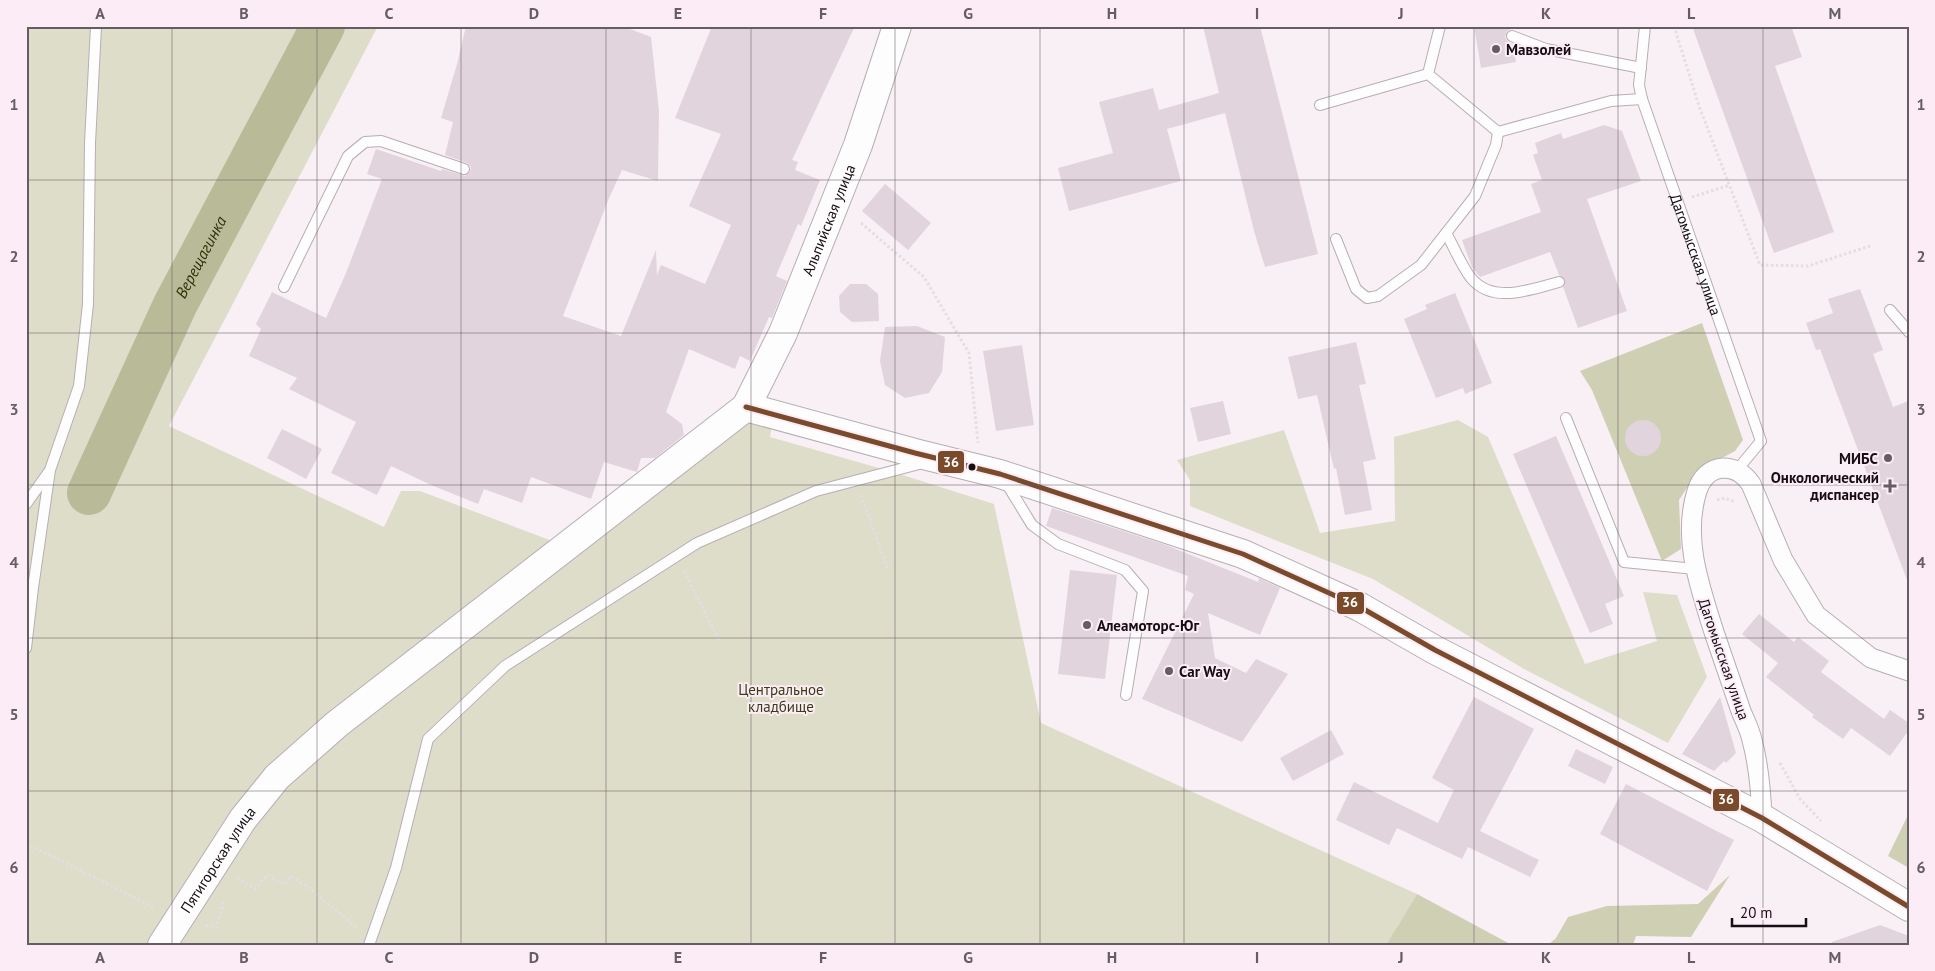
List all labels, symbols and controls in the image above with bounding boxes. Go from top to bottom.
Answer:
text: A [95,3,105,23]
text: B [239,3,249,23]
text: C [385,3,394,23]
text: D [529,3,539,23]
text: E [674,3,682,23]
text: F [819,3,827,23]
text: G [963,3,973,23]
text: H [1107,3,1117,23]
text: I [1255,3,1259,23]
text: J [1397,3,1404,23]
text: K [1541,3,1551,23]
text: L [1687,3,1696,23]
text: M [1829,3,1841,23]
place label: Мавзолей [1506,40,1571,59]
marker: Мавзолей [1490,43,1502,55]
text: 1 [9,94,19,114]
text: 1 [1916,94,1926,114]
street label: Альпийская улица [797,161,859,278]
street label: Дагомысская улица [1666,191,1726,318]
water label: Верещагинка [171,213,230,301]
text: 2 [9,246,19,266]
text: 2 [1916,246,1926,266]
text: 3 [9,399,19,419]
text: 3 [1916,399,1926,419]
place label: МИБС [1839,449,1879,468]
line badge: 36 [937,450,965,474]
marker: МИБС [1882,452,1894,464]
text: 36 [943,453,959,471]
unlabelled marker [967,462,977,472]
place label: Онкологический диспансер [1771,468,1879,504]
marker: Онкологический диспансер [1883,479,1897,493]
text: 4 [9,552,19,572]
text: 4 [1916,552,1926,572]
line badge: 36 [1336,591,1365,615]
text: 36 [1342,593,1358,611]
street label: Дагомысская улица [1694,596,1754,722]
place label: Алеамоторс-Юг [1097,616,1199,635]
marker: Алеамоторс-Юг [1081,619,1093,631]
place label: Car Way [1179,662,1231,681]
marker: Car Way [1163,665,1175,677]
park label: Центральное кладбище [738,680,824,716]
text: 5 [9,704,19,724]
text: 5 [1916,704,1926,724]
line badge: 36 [1712,788,1740,812]
text: 36 [1718,790,1734,808]
street label: Пятигорская улица [176,802,259,916]
text: 6 [9,857,19,877]
text: 6 [1916,857,1926,877]
scale bar [1732,896,1806,928]
text: 20 m [1740,903,1773,922]
text: A [95,947,105,967]
text: B [239,947,249,967]
text: C [385,947,394,967]
text: D [529,947,539,967]
text: E [674,947,682,967]
text: F [819,947,827,967]
text: G [963,947,973,967]
text: H [1107,947,1117,967]
text: I [1255,947,1259,967]
text: J [1397,947,1404,967]
text: K [1541,947,1551,967]
text: L [1687,947,1696,967]
text: M [1829,947,1841,967]

